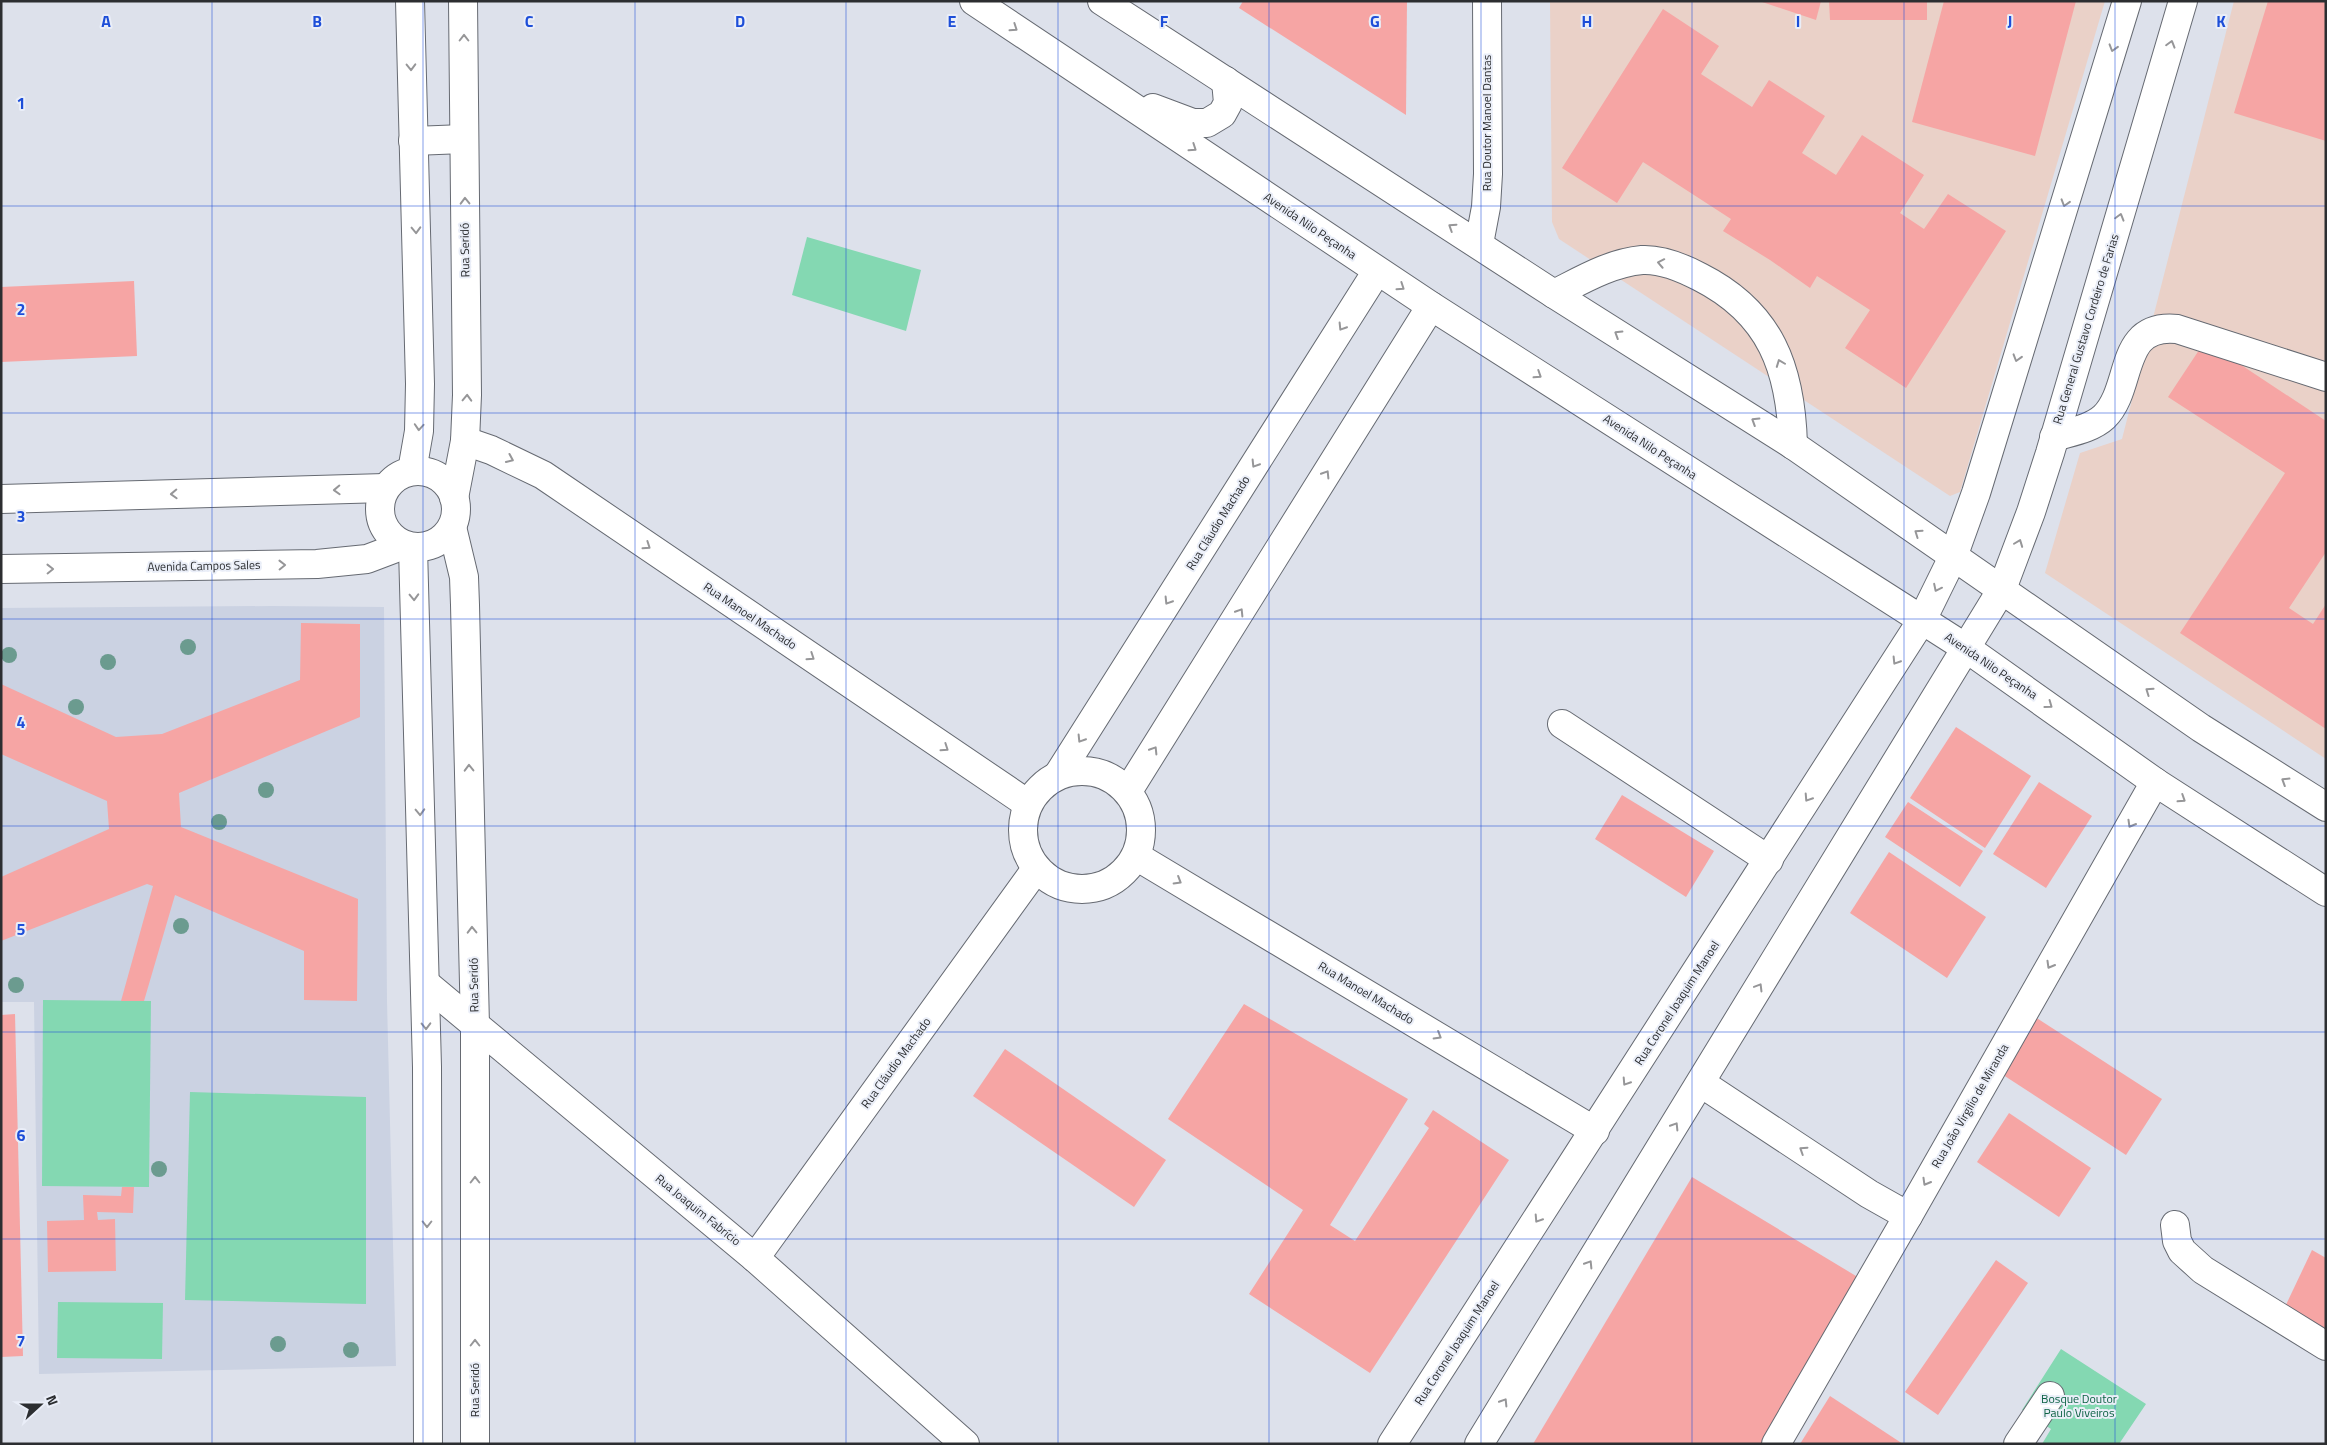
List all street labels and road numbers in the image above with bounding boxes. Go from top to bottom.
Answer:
street label: Rua Doutor Manoel Dantas [1477,54,1496,191]
street label: Avenida Nilo Peçanha [1260,187,1361,264]
street label: Rua Seridó [455,223,474,277]
street label: Rua General Gustavo Cordeiro de Farias [2047,231,2124,426]
street label: Avenida Nilo Peçanha [1600,409,1701,484]
street label: Rua Cláudio Machado [1181,472,1254,574]
street label: Avenida Campos Sales [147,555,261,576]
street label: Rua Manoel Machado [700,577,801,654]
street label: Avenida Nilo Peçanha [1941,627,2042,704]
street label: Rua Coronel Joaquim Manoel [1629,937,1724,1069]
street label: Rua Manoel Machado [1315,956,1418,1029]
street label: Rua Seridó [464,958,483,1012]
street label: Rua Cláudio Machado [856,1013,935,1112]
street label: Rua João Virgilio de Miranda [1926,1040,2013,1171]
street label: Rua Joaquim Fabrício [651,1169,745,1250]
street label: Rua Coronel Joaquim Manoel [1409,1277,1504,1409]
street label: Rua Seridó [465,1363,484,1417]

